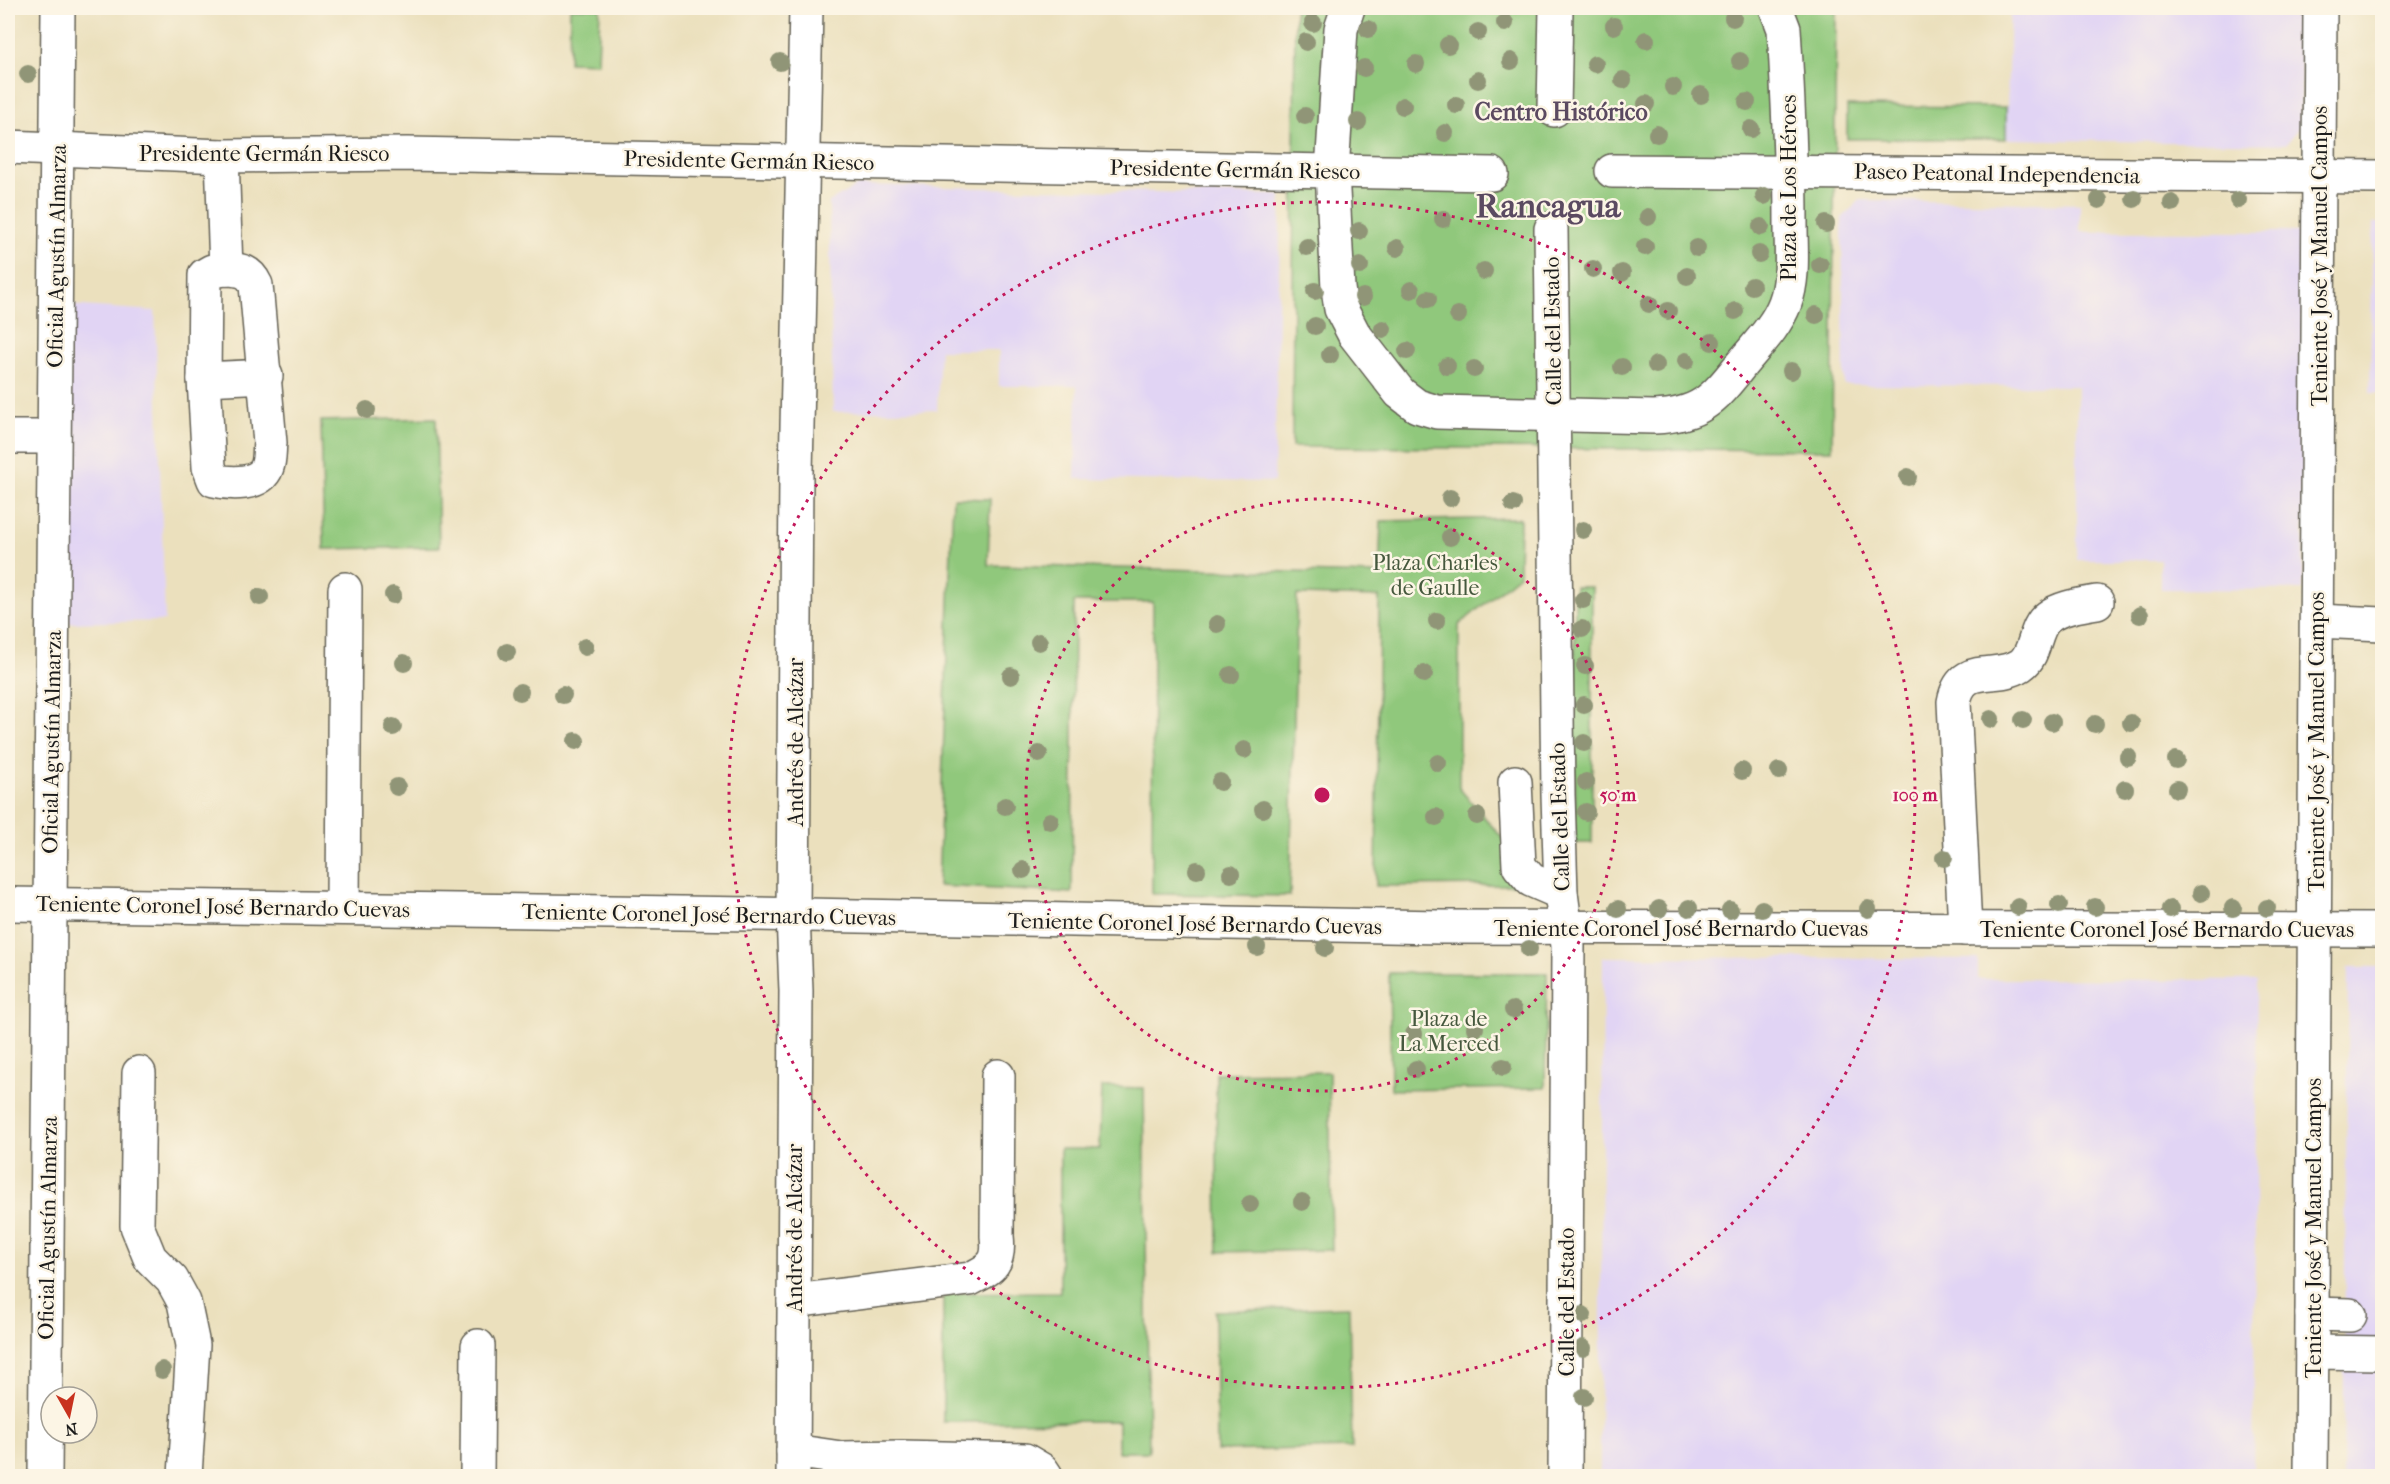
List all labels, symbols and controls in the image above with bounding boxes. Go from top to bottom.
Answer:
street label: Plaza de Los Héroes [1776,95,1802,281]
district label: Centro Histórico [1474,98,1648,126]
street label: Teniente José y Manuel Campos [2307,106,2333,406]
street label: Presidente Germán Riesco [139,141,389,167]
street label: Oficial Agustín Almarza [42,143,72,368]
street label: Presidente Germán Riesco [623,146,875,176]
street label: Presidente Germán Riesco [1109,155,1361,185]
street label: Paseo Peatonal Independencia [1854,159,2141,190]
district label: Rancagua [1476,186,1622,226]
street label: Calle del Estado [1539,256,1567,406]
park label: Plaza Charles de Gaulle [1372,550,1498,601]
street label: Teniente José y Manuel Campos [2304,592,2330,892]
street label: Oficial Agustín Almarza [37,629,67,854]
street label: Andrés de Alcázar [783,657,809,827]
street label: Calle del Estado [1544,742,1576,892]
centre of rings [1312,785,1332,805]
text: 50 m [1600,785,1637,806]
text: 100 m [1892,785,1939,806]
street label: Teniente Coronel José Bernardo Cuevas [36,891,410,923]
street label: Teniente Coronel José Bernardo Cuevas [522,899,896,931]
street label: Teniente Coronel José Bernardo Cuevas [1008,908,1382,940]
street label: Teniente Coronel José Bernardo Cuevas [1494,916,1868,942]
street label: Teniente Coronel José Bernardo Cuevas [1980,917,2354,943]
park label: Plaza de La Merced [1399,1006,1500,1057]
street label: Teniente José y Manuel Campos [2301,1078,2327,1378]
street label: Oficial Agustín Almarza [33,1115,63,1340]
street label: Andrés de Alcázar [782,1143,808,1313]
street label: Calle del Estado [1554,1228,1580,1376]
north arrow [39,1385,99,1445]
text: N [63,1419,79,1440]

